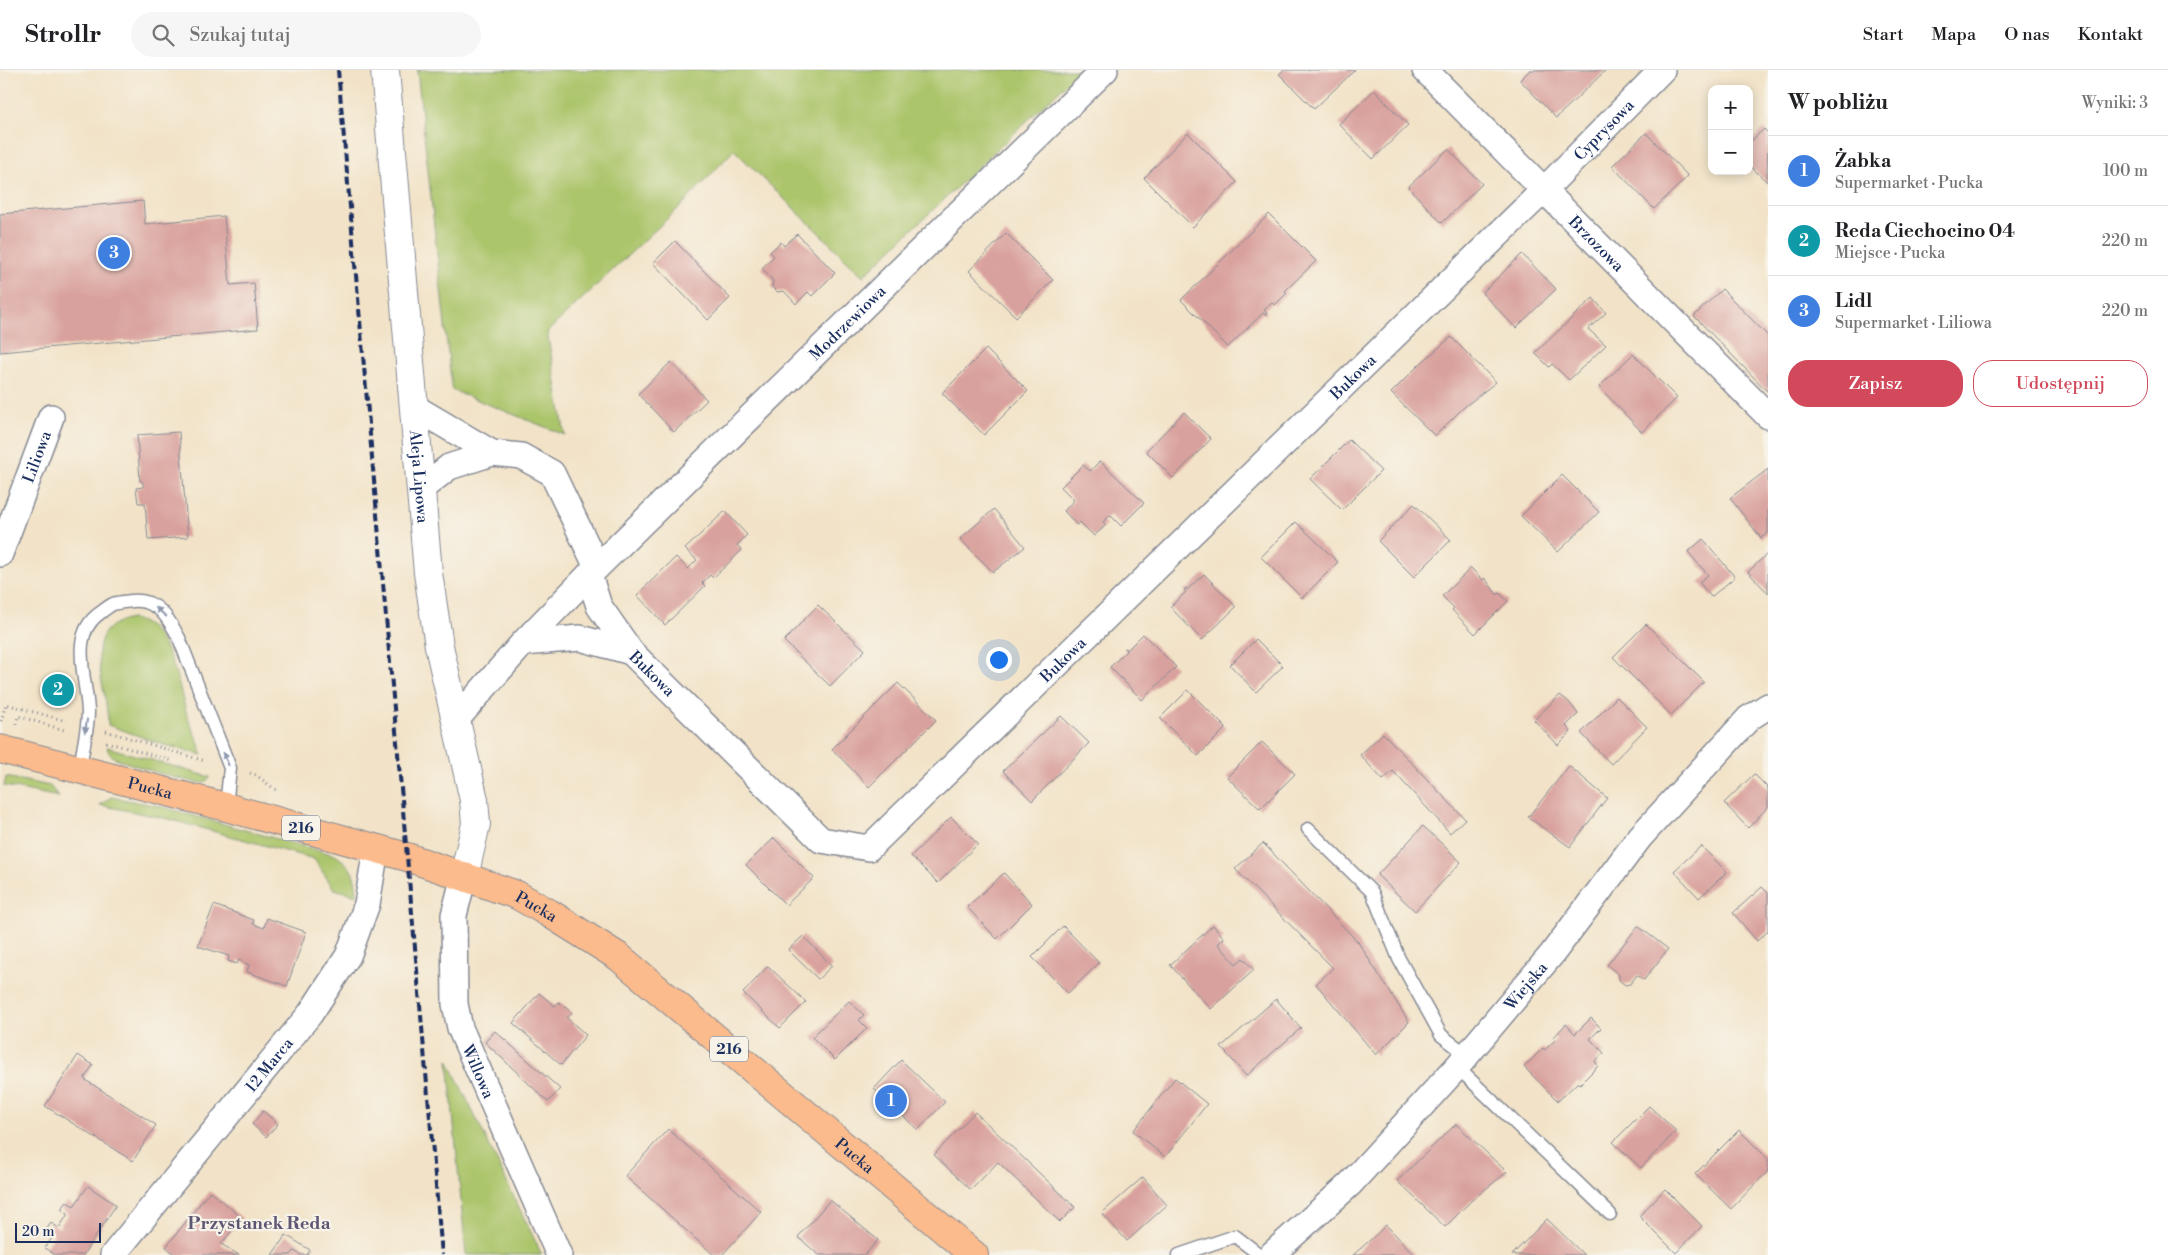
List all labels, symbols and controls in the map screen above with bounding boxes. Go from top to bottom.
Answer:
search box [131,12,481,57]
text: Strollr [25,20,101,50]
icon: search [149,21,177,49]
text: Szukaj tutaj [189,23,291,47]
text: Start [1863,23,1904,46]
text: Mapa [1932,23,1976,46]
text: O nas [2004,23,2050,46]
text: Kontakt [2078,23,2143,46]
map controls [1708,85,1753,175]
button: + [1708,85,1753,130]
text: W pobliżu [1788,90,1888,116]
text: Wyniki: 3 [2082,93,2148,113]
street label: Cyprysowa [1570,95,1639,165]
button: − [1708,130,1753,175]
text: Żabka [1835,149,1891,173]
text: 1 [1800,161,1808,181]
text: 100 m [2103,161,2148,181]
text: Supermarket · Pucka [1835,173,1983,193]
street label: Brzozowa [1563,211,1629,277]
text: Reda Ciechocino 04 [1835,219,2015,243]
text: 2 [1799,231,1809,251]
text: 220 m [2102,231,2148,251]
pin: 3 [98,234,130,272]
text: Miejsce · Pucka [1835,243,1945,263]
street label: Modrzewiowa [805,281,891,365]
text: Lidl [1835,289,1872,313]
text: 3 [1799,301,1809,321]
text: 220 m [2102,301,2148,321]
text: Supermarket · Liliowa [1835,313,1992,333]
street label: Bukowa [1325,350,1381,405]
button: Zapisz [1788,360,1963,407]
button: Udostępnij [1973,360,2148,407]
street label: Liliowa [18,427,56,486]
street label: Aleja Lipowa [405,428,433,525]
one-way arrow [155,606,168,617]
street label: Bukowa [1035,632,1091,688]
street label: Bukowa [624,646,680,702]
your location [986,647,1012,673]
pin: 2 [42,671,74,709]
one-way arrow [82,718,90,734]
one-way arrow [222,752,230,766]
street label: Pucka [125,773,175,804]
road number: 216 [282,816,320,840]
street label: Pucka [512,887,562,927]
street label: Wiejska [1500,958,1553,1015]
street label: 12 Marca [241,1033,298,1097]
road number: 216 [710,1036,748,1062]
street label: Willowa [457,1041,499,1102]
pin: 1 [875,1082,907,1120]
street label: Pucka [831,1134,879,1179]
district label: Przystanek Reda [188,1212,331,1235]
scale bar [15,1220,101,1243]
text: 20 m [22,1223,54,1241]

